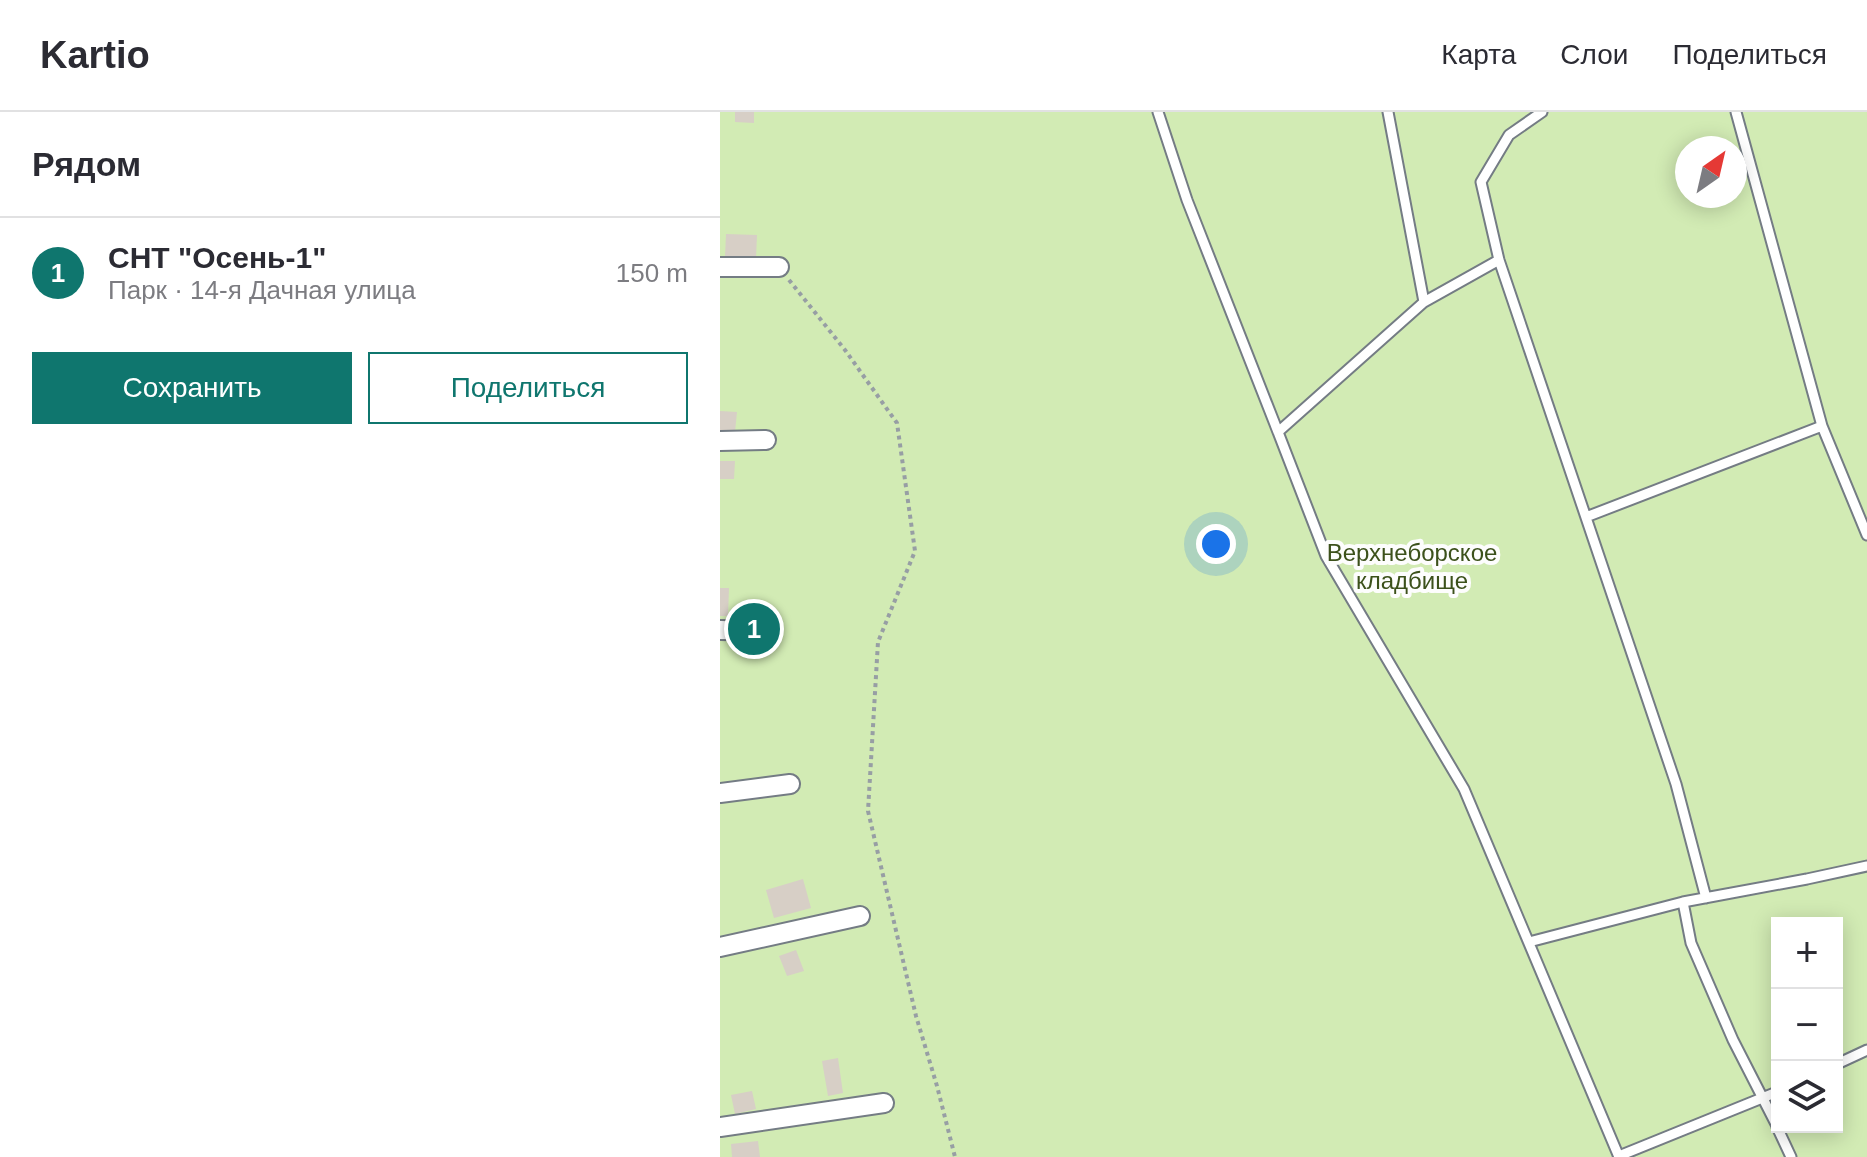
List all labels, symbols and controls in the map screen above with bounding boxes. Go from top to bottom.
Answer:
text: Kartio [40,34,150,76]
text: Карта [1441,39,1516,70]
text: Слои [1560,39,1628,70]
text: Поделиться [1672,39,1827,70]
north arrow [1675,136,1747,208]
text: Рядом [32,145,141,183]
text: СНТ "Осень-1" [108,241,326,274]
text: 1 [51,258,65,288]
text: 150 m [616,258,688,288]
text: Парк · 14-я Дачная улица [108,275,416,305]
button: Сохранить [32,352,352,424]
button: Поделиться [368,352,688,424]
your location [1196,524,1236,564]
park label: Верхнеборское кладбище [1327,539,1497,594]
pin: 1 [728,599,780,659]
map controls [1771,917,1843,1133]
button: + [1771,917,1843,989]
button: − [1771,989,1843,1061]
button: layers [1771,1061,1843,1133]

